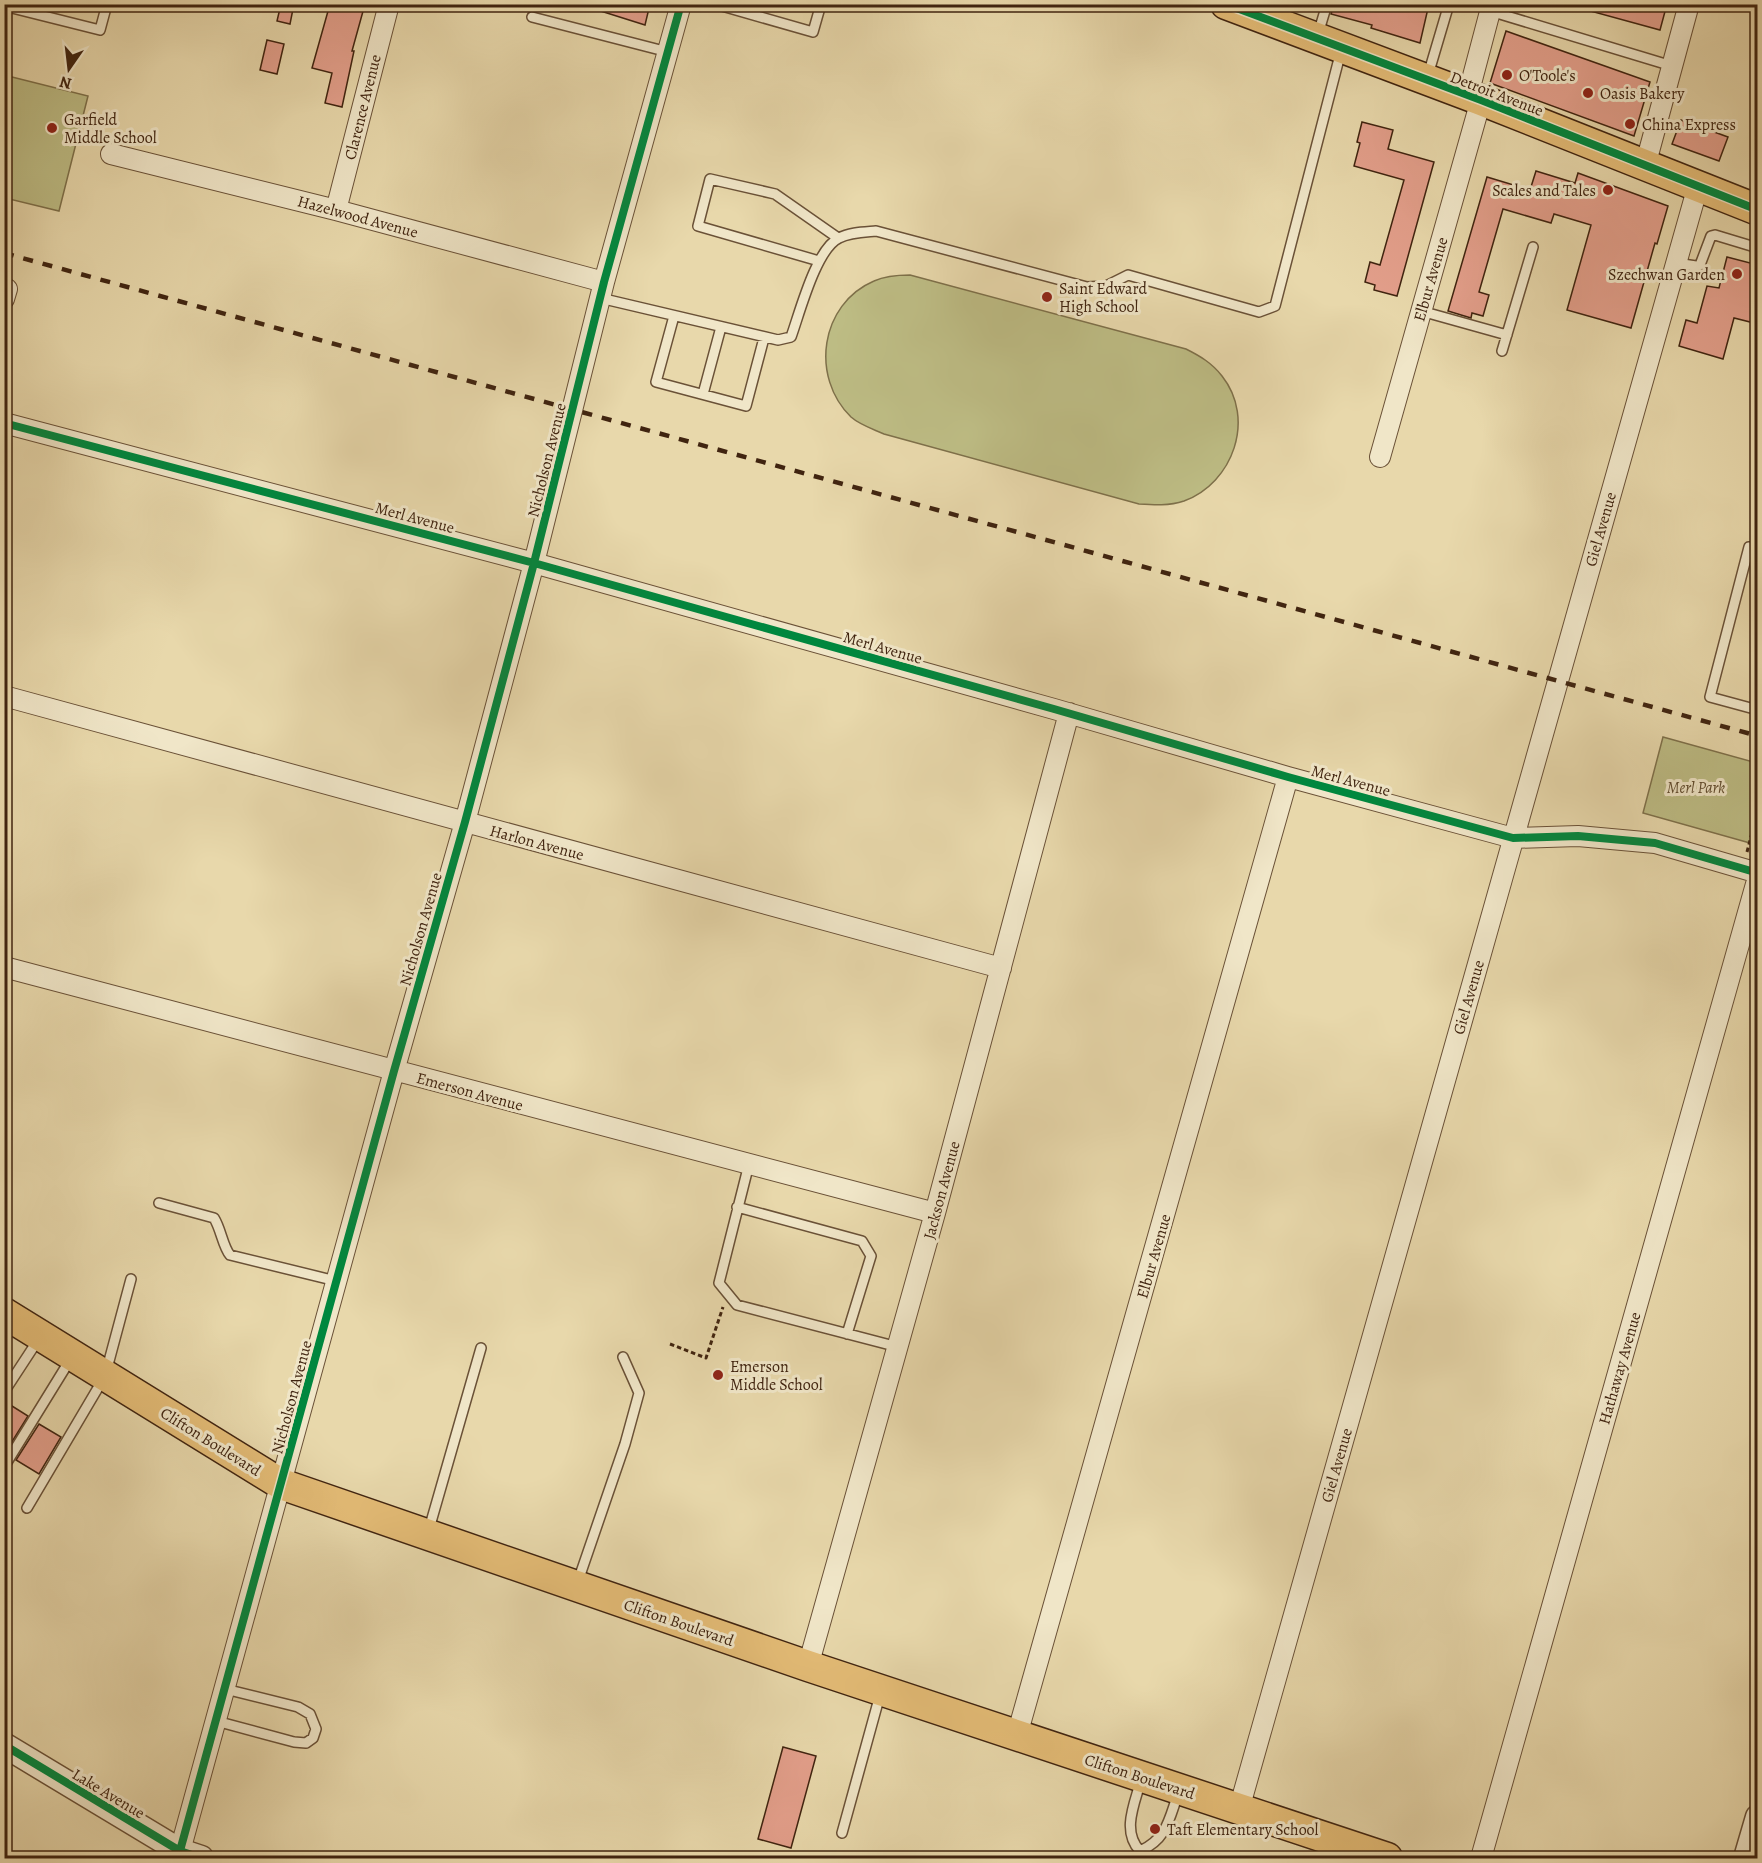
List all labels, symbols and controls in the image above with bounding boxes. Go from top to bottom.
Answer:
north arrow [39,39,99,99]
street label: Clarence Avenue [339,52,387,162]
place label: O'Toole's [1519,65,1576,87]
street label: Detroit Avenue [1447,66,1546,122]
marker: O'Toole's [1500,68,1514,82]
text: N [57,70,74,95]
place label: Oasis Bakery [1600,83,1685,105]
marker: Oasis Bakery [1581,86,1595,100]
place label: Garfield Middle School [64,109,157,149]
place label: China Express [1642,114,1736,136]
marker: China Express [1623,117,1637,131]
marker: Garfield Middle School [45,121,59,135]
place label: Scales and Tales [1492,180,1596,202]
marker: Scales and Tales [1601,183,1615,197]
street label: Hazelwood Avenue [295,190,420,244]
street label: Elbur Avenue [1408,234,1454,324]
place label: Szechwan Garden [1608,264,1725,286]
marker: Szechwan Garden [1730,267,1744,281]
place label: Saint Edward High School [1059,278,1147,318]
marker: Saint Edward High School [1040,290,1054,304]
street label: Nicholson Avenue [522,401,572,520]
street label: Giel Avenue [1580,489,1622,569]
street label: Merl Avenue [373,497,457,539]
street label: Merl Avenue [841,626,925,670]
street label: Merl Avenue [1309,760,1393,802]
park label: Merl Park [1667,777,1725,799]
street label: Harlon Avenue [487,820,586,866]
street label: Nicholson Avenue [394,870,448,989]
street label: Giel Avenue [1448,957,1490,1037]
street label: Emerson Avenue [414,1067,526,1117]
street label: Jackson Avenue [918,1139,966,1242]
street label: Elbur Avenue [1131,1211,1177,1301]
street label: Hathaway Avenue [1593,1309,1647,1427]
street label: Nicholson Avenue [266,1338,318,1457]
place label: Emerson Middle School [730,1356,823,1396]
marker: Emerson Middle School [711,1368,725,1382]
street label: Clifton Boulevard [156,1402,265,1482]
street label: Giel Avenue [1316,1425,1358,1505]
street label: Clifton Boulevard [621,1594,737,1652]
street label: Clifton Boulevard [1082,1749,1198,1805]
street label: Lake Avenue [68,1764,149,1824]
place label: Taft Elementary School [1167,1819,1319,1841]
marker: Taft Elementary School [1148,1822,1162,1836]

